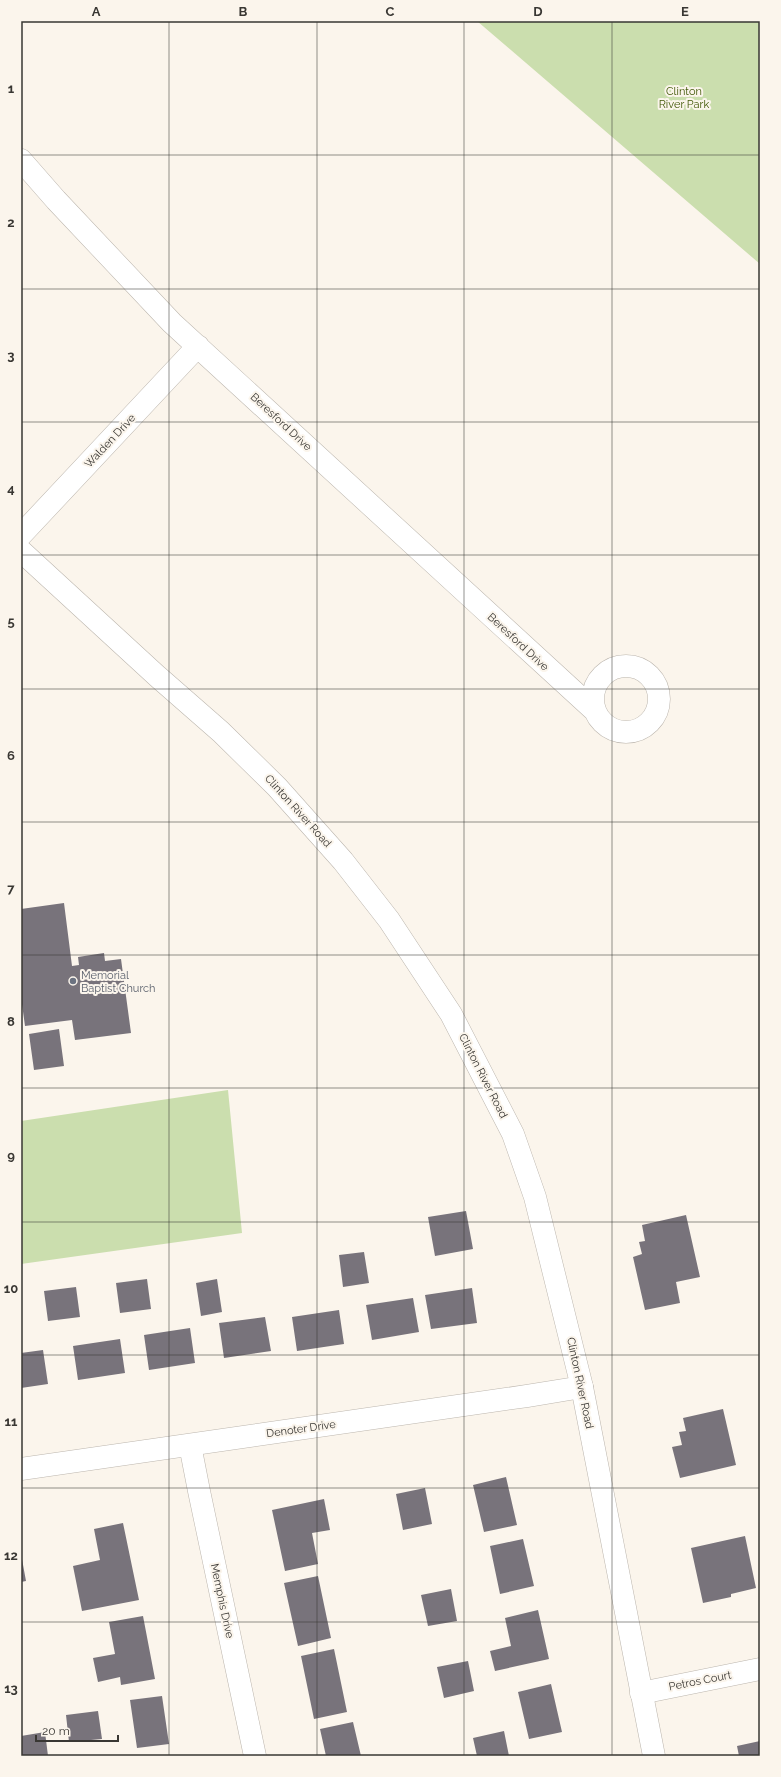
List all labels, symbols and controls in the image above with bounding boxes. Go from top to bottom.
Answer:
text: A [92,4,101,19]
text: B [239,4,248,19]
text: C [386,4,395,19]
text: D [533,4,543,19]
text: E [681,4,689,19]
text: 1 [8,81,15,96]
park label: Clinton River Park [659,85,709,111]
text: 2 [7,215,15,230]
text: 3 [7,348,15,363]
street label: Beresford Drive [248,390,315,454]
street label: Walden Drive [82,411,139,471]
text: 4 [7,481,15,496]
street label: Beresford Drive [485,610,552,674]
text: 5 [7,614,15,629]
text: 6 [7,748,15,763]
street label: Clinton River Road [262,772,334,850]
text: 7 [7,881,15,896]
place label: Memorial Baptist Church [81,969,156,995]
marker: Memorial Baptist Church [68,976,78,986]
text: 8 [7,1014,15,1029]
street label: Clinton River Road [456,1032,510,1121]
text: 9 [7,1148,15,1163]
text: 10 [4,1281,18,1296]
street label: Clinton River Road [564,1336,596,1430]
text: 11 [5,1414,18,1429]
street label: Denoter Drive [265,1418,337,1440]
text: 12 [4,1548,18,1563]
street label: Memphis Drive [208,1562,236,1640]
street label: Petros Court [668,1669,733,1693]
text: 13 [4,1681,18,1696]
scale bar [36,1717,118,1743]
text: 20 m [42,1724,70,1738]

